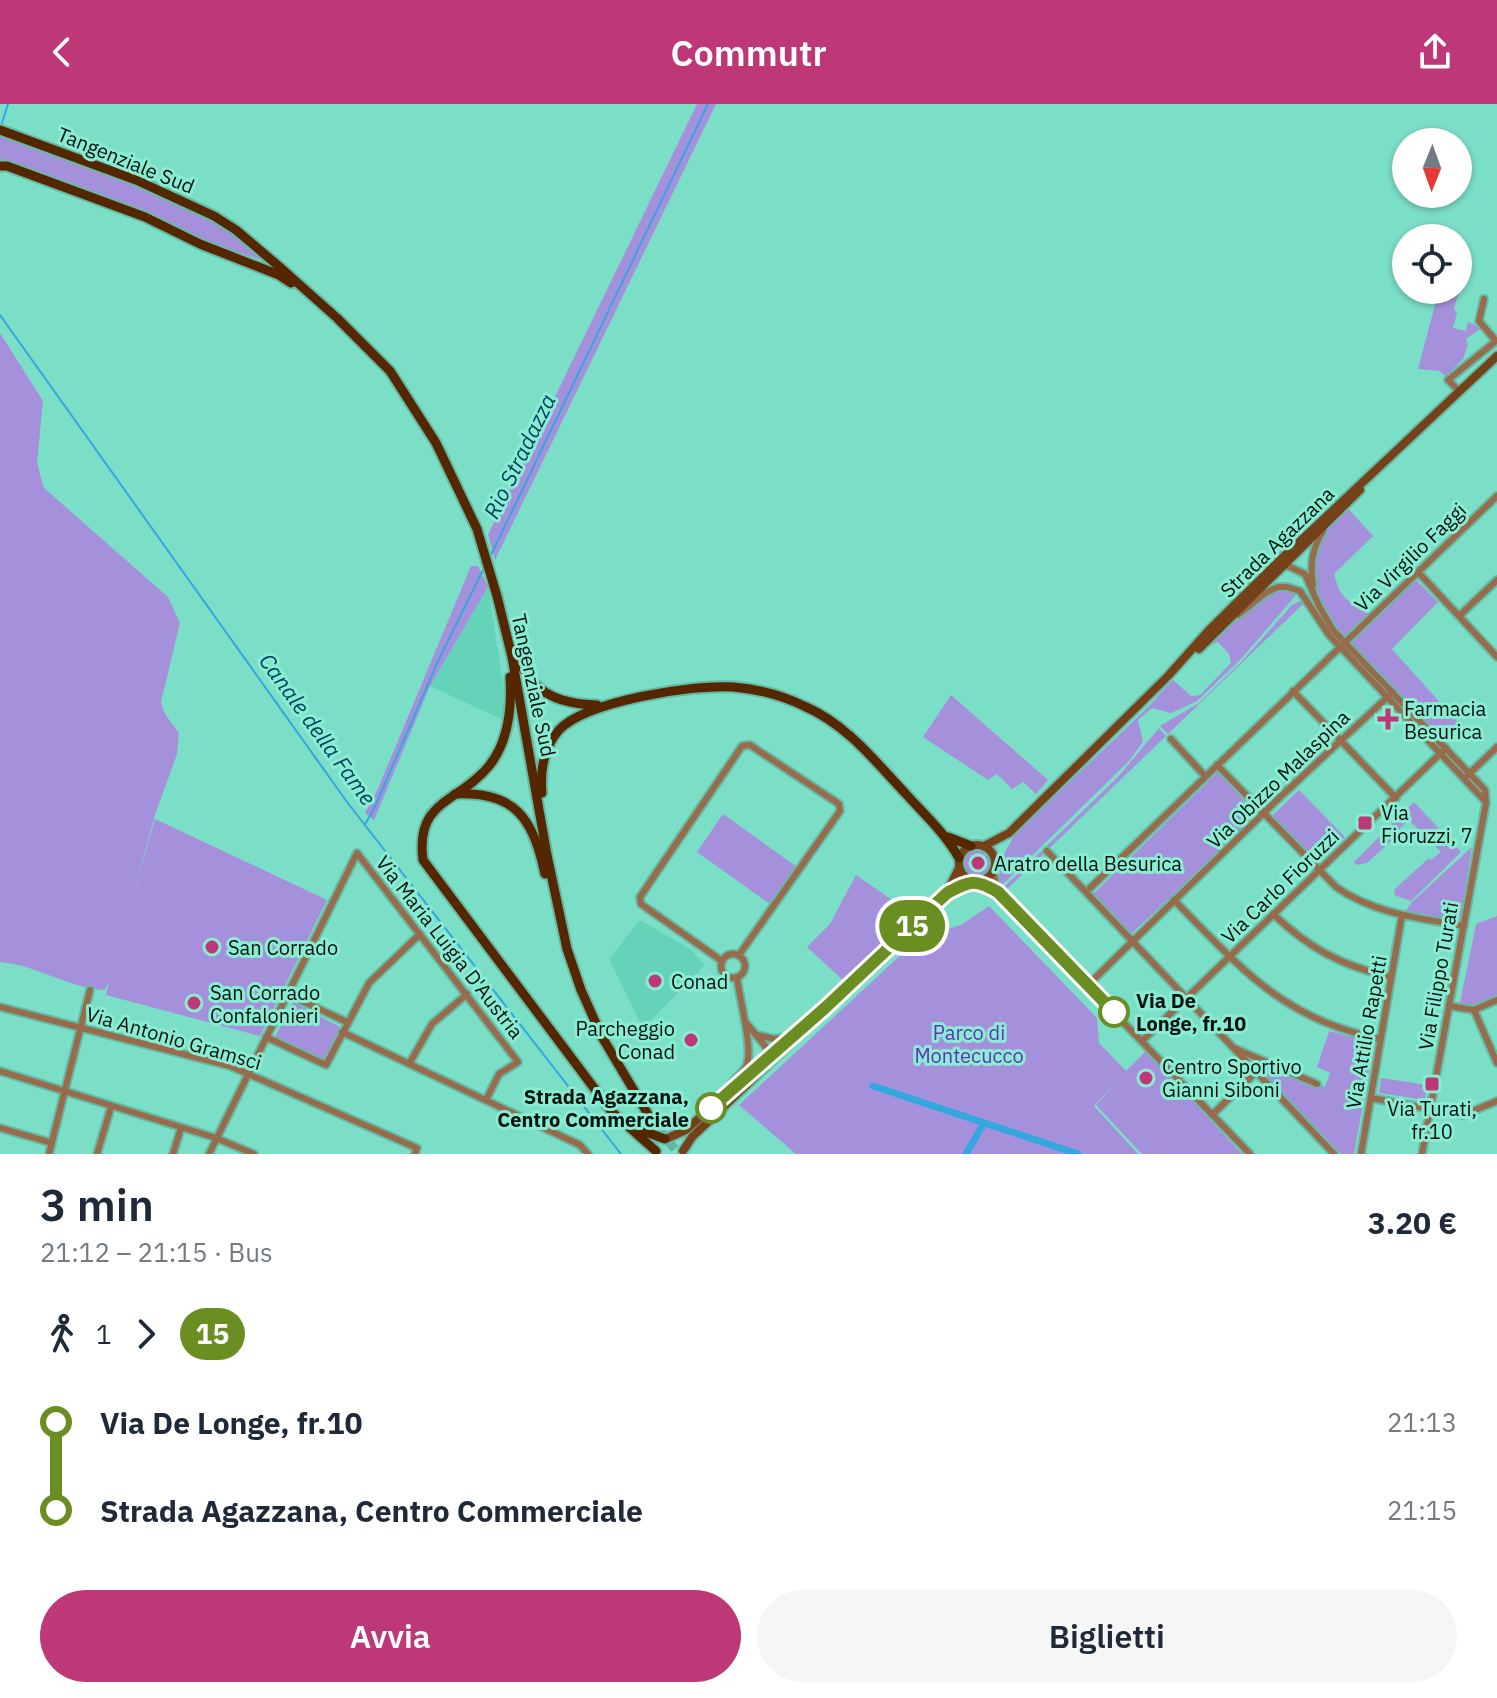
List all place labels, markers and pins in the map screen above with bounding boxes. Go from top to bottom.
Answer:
place label: Farmacia Besurica [1404,695,1487,745]
marker: Farmacia Besurica [1379,710,1397,728]
place label: Via Fioruzzi, 7 [1381,799,1473,849]
marker: Via Fioruzzi, 7 [1356,814,1374,832]
place label: Aratro della Besurica [994,850,1182,877]
marker: Aratro della Besurica [969,854,987,872]
place label: San Corrado [228,934,338,961]
marker: San Corrado [203,938,221,956]
place label: Conad [671,968,728,995]
marker: Conad [646,972,664,990]
place label: San Corrado Confalonieri [210,979,320,1029]
place label: Via De Longe, fr.10 [1136,987,1246,1037]
marker: San Corrado Confalonieri [185,994,203,1012]
marker: Via De Longe, fr.10 [1099,997,1129,1027]
place label: Parcheggio Conad [575,1015,675,1065]
marker: Parcheggio Conad [682,1031,700,1049]
place label: Centro Sportivo Gianni Siboni [1162,1053,1302,1103]
marker: Centro Sportivo Gianni Siboni [1137,1069,1155,1087]
marker: Via Turati, fr.10 [1423,1075,1441,1093]
place label: Strada Agazzana, Centro Commerciale [497,1083,689,1133]
marker: Strada Agazzana, Centro Commerciale [696,1093,726,1123]
place label: Via Turati, fr.10 [1387,1095,1477,1145]

